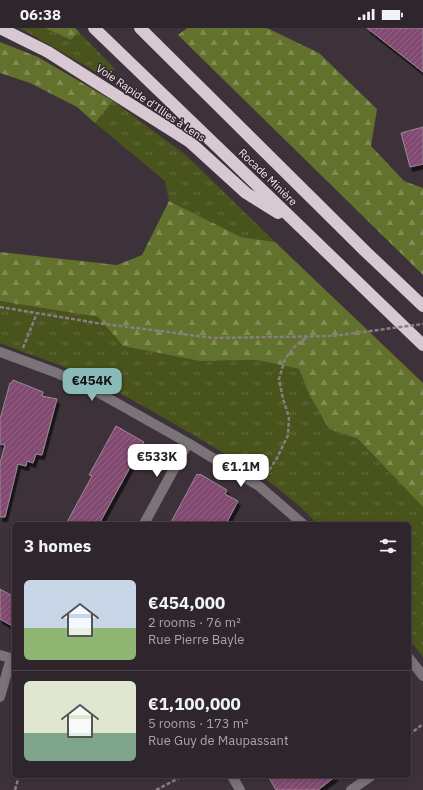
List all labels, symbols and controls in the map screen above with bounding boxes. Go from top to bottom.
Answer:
text: 06:38 [20,5,61,24]
street label: Voie Rapide d’Illies à Lens [94,61,208,145]
street label: Rocade Minière [236,145,300,209]
pin: €454K [64,368,120,402]
text: €454K [72,372,112,389]
pin: €533K [129,444,185,478]
text: €533K [137,448,177,465]
pin: €1.1M [213,454,269,488]
text: €1.1M [222,458,260,475]
text: 3 homes [24,535,91,557]
icon: filters [377,535,399,557]
text: €454,000 [148,592,225,614]
icon: home [56,596,104,644]
text: 2 rooms · 76 m² [148,614,241,631]
text: Rue Pierre Bayle [148,631,244,648]
text: €1,100,000 [148,693,241,715]
icon: home [56,697,104,745]
text: 5 rooms · 173 m² [148,715,249,732]
text: Rue Guy de Maupassant [148,732,288,749]

